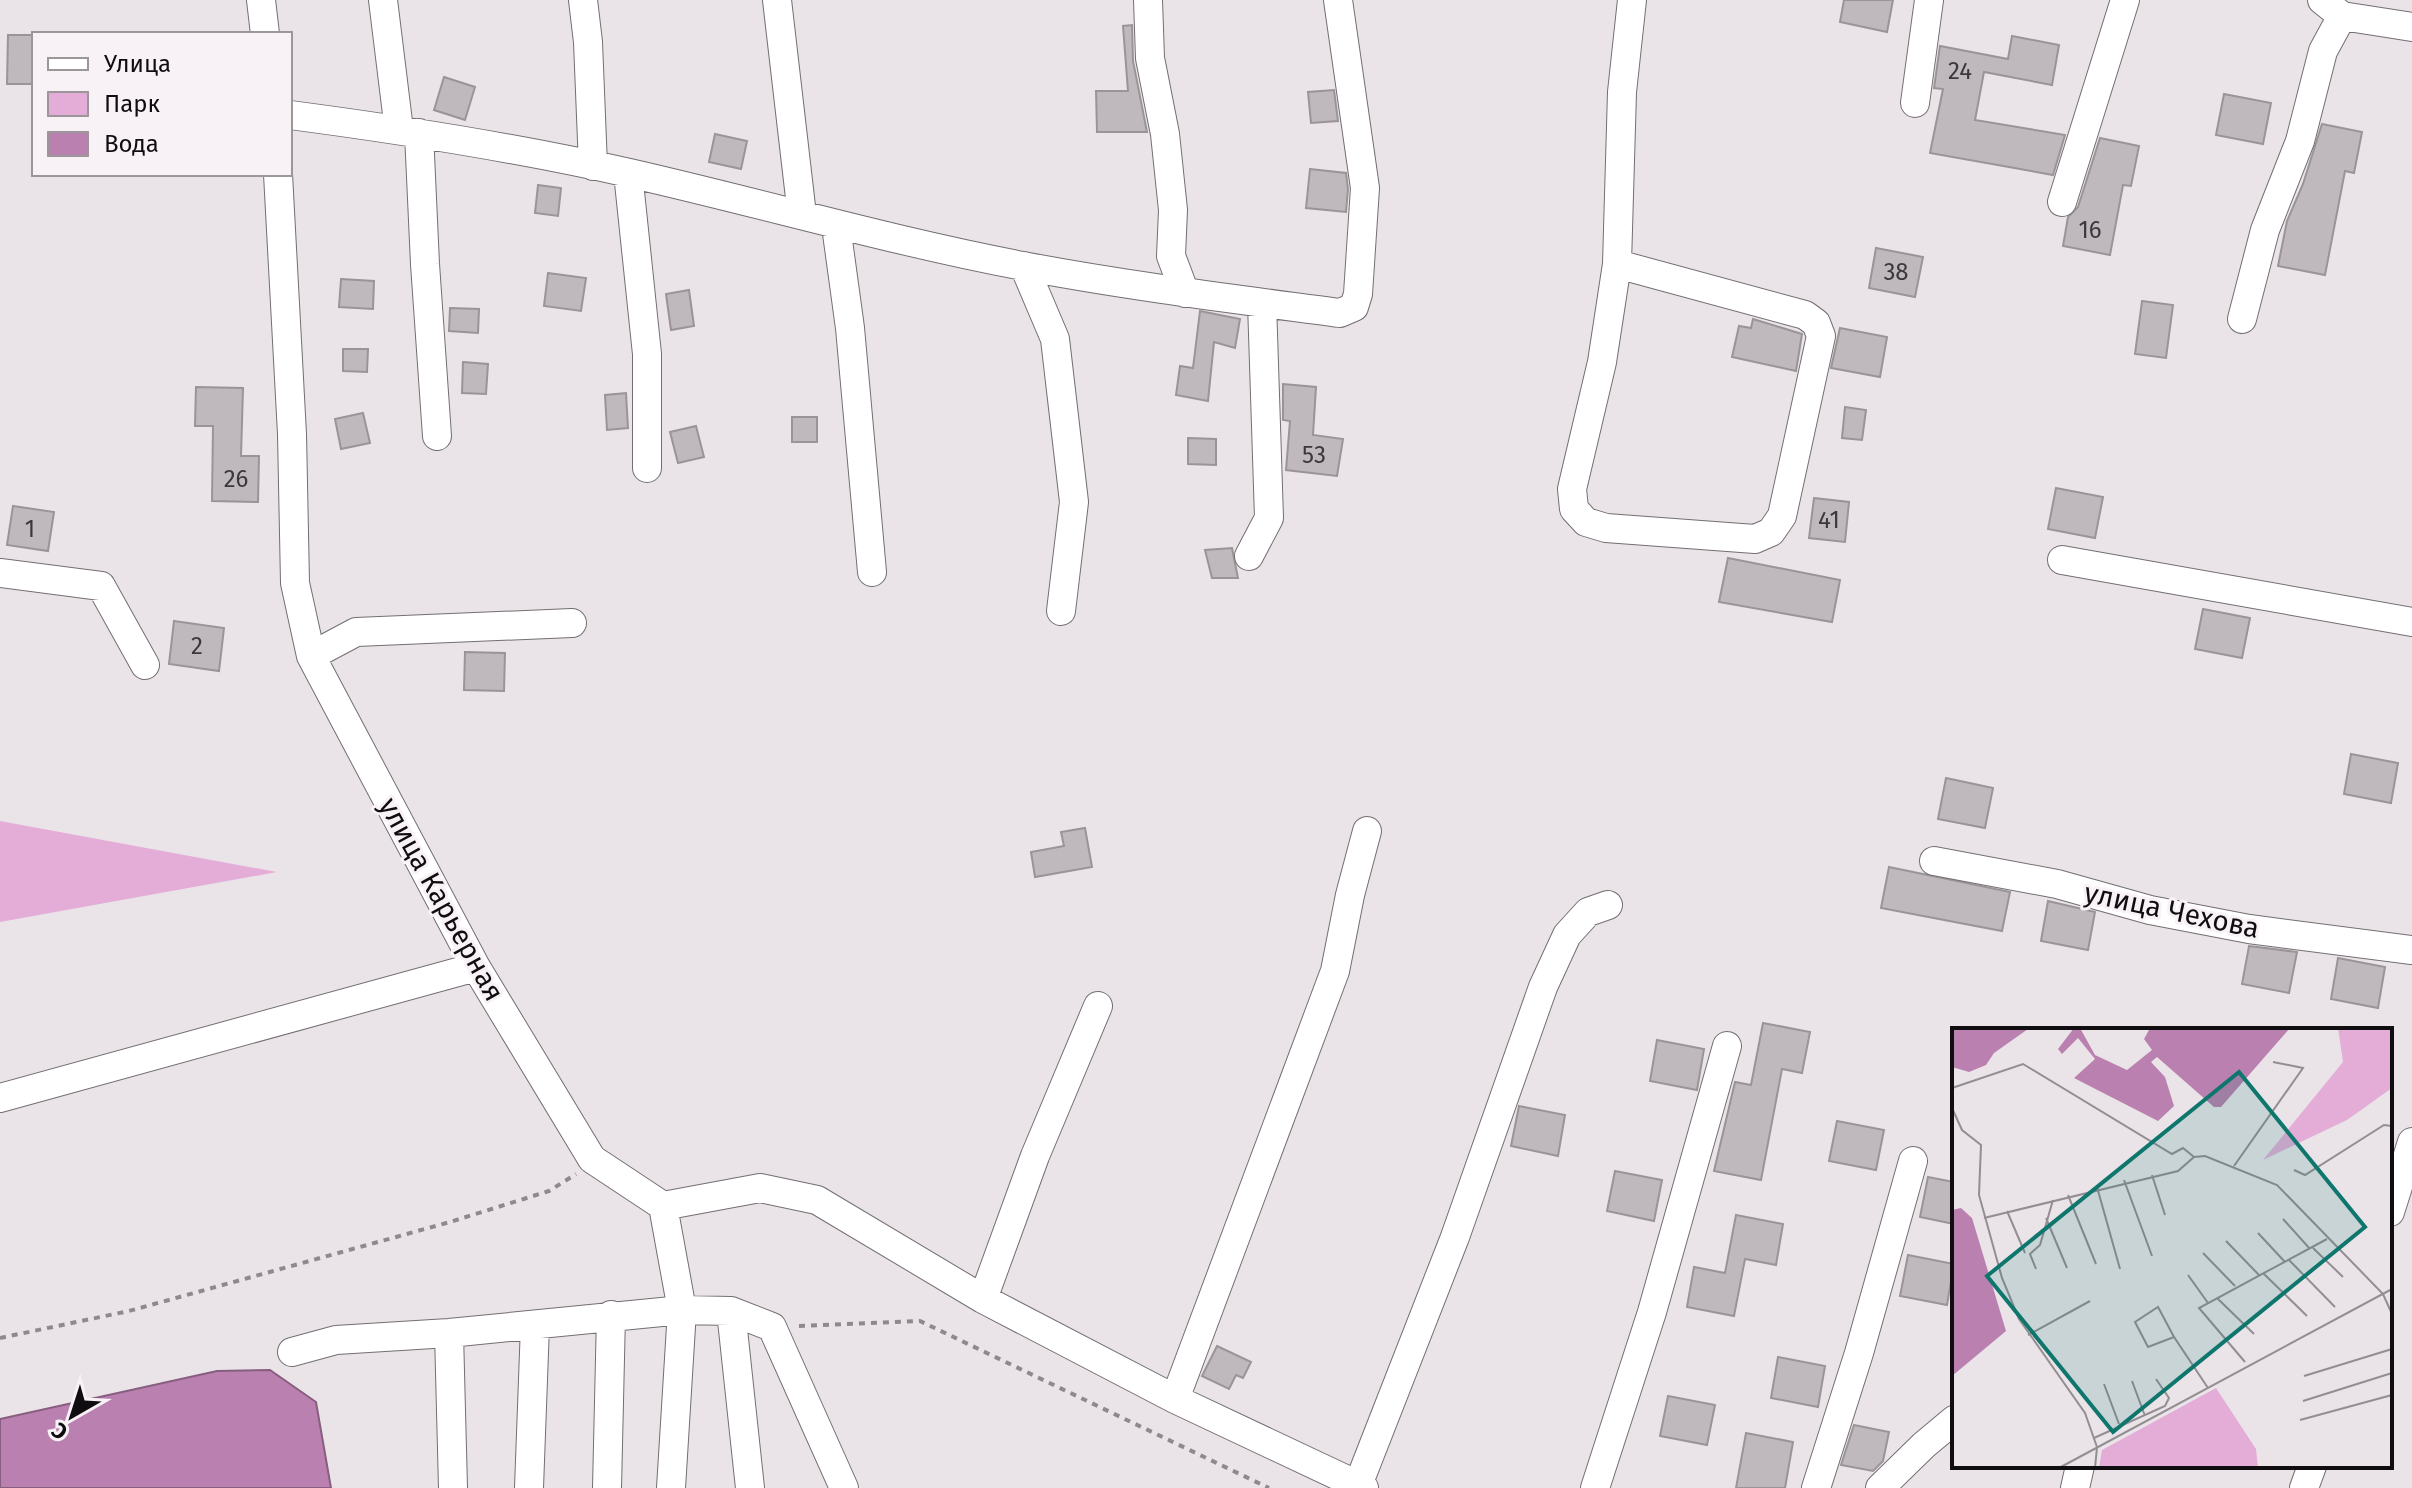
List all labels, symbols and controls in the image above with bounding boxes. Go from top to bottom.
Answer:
legend [32,32,292,176]
text: Улица [104,50,171,78]
house number: 24 [1948,57,1972,85]
text: Парк [104,90,161,118]
text: Вода [104,130,159,158]
house number: 16 [2078,216,2102,244]
house number: 38 [1883,258,1909,286]
house number: 53 [1302,441,1326,469]
house number: 26 [224,465,248,493]
house number: 41 [1818,506,1840,534]
house number: 1 [25,515,35,543]
house number: 2 [191,632,203,660]
street label: улица Карьерная [372,792,511,1007]
street label: улица Чехова [2081,876,2262,945]
inset map [1952,1028,2392,1468]
north arrow [32,1376,112,1456]
text: С [46,1416,73,1446]

